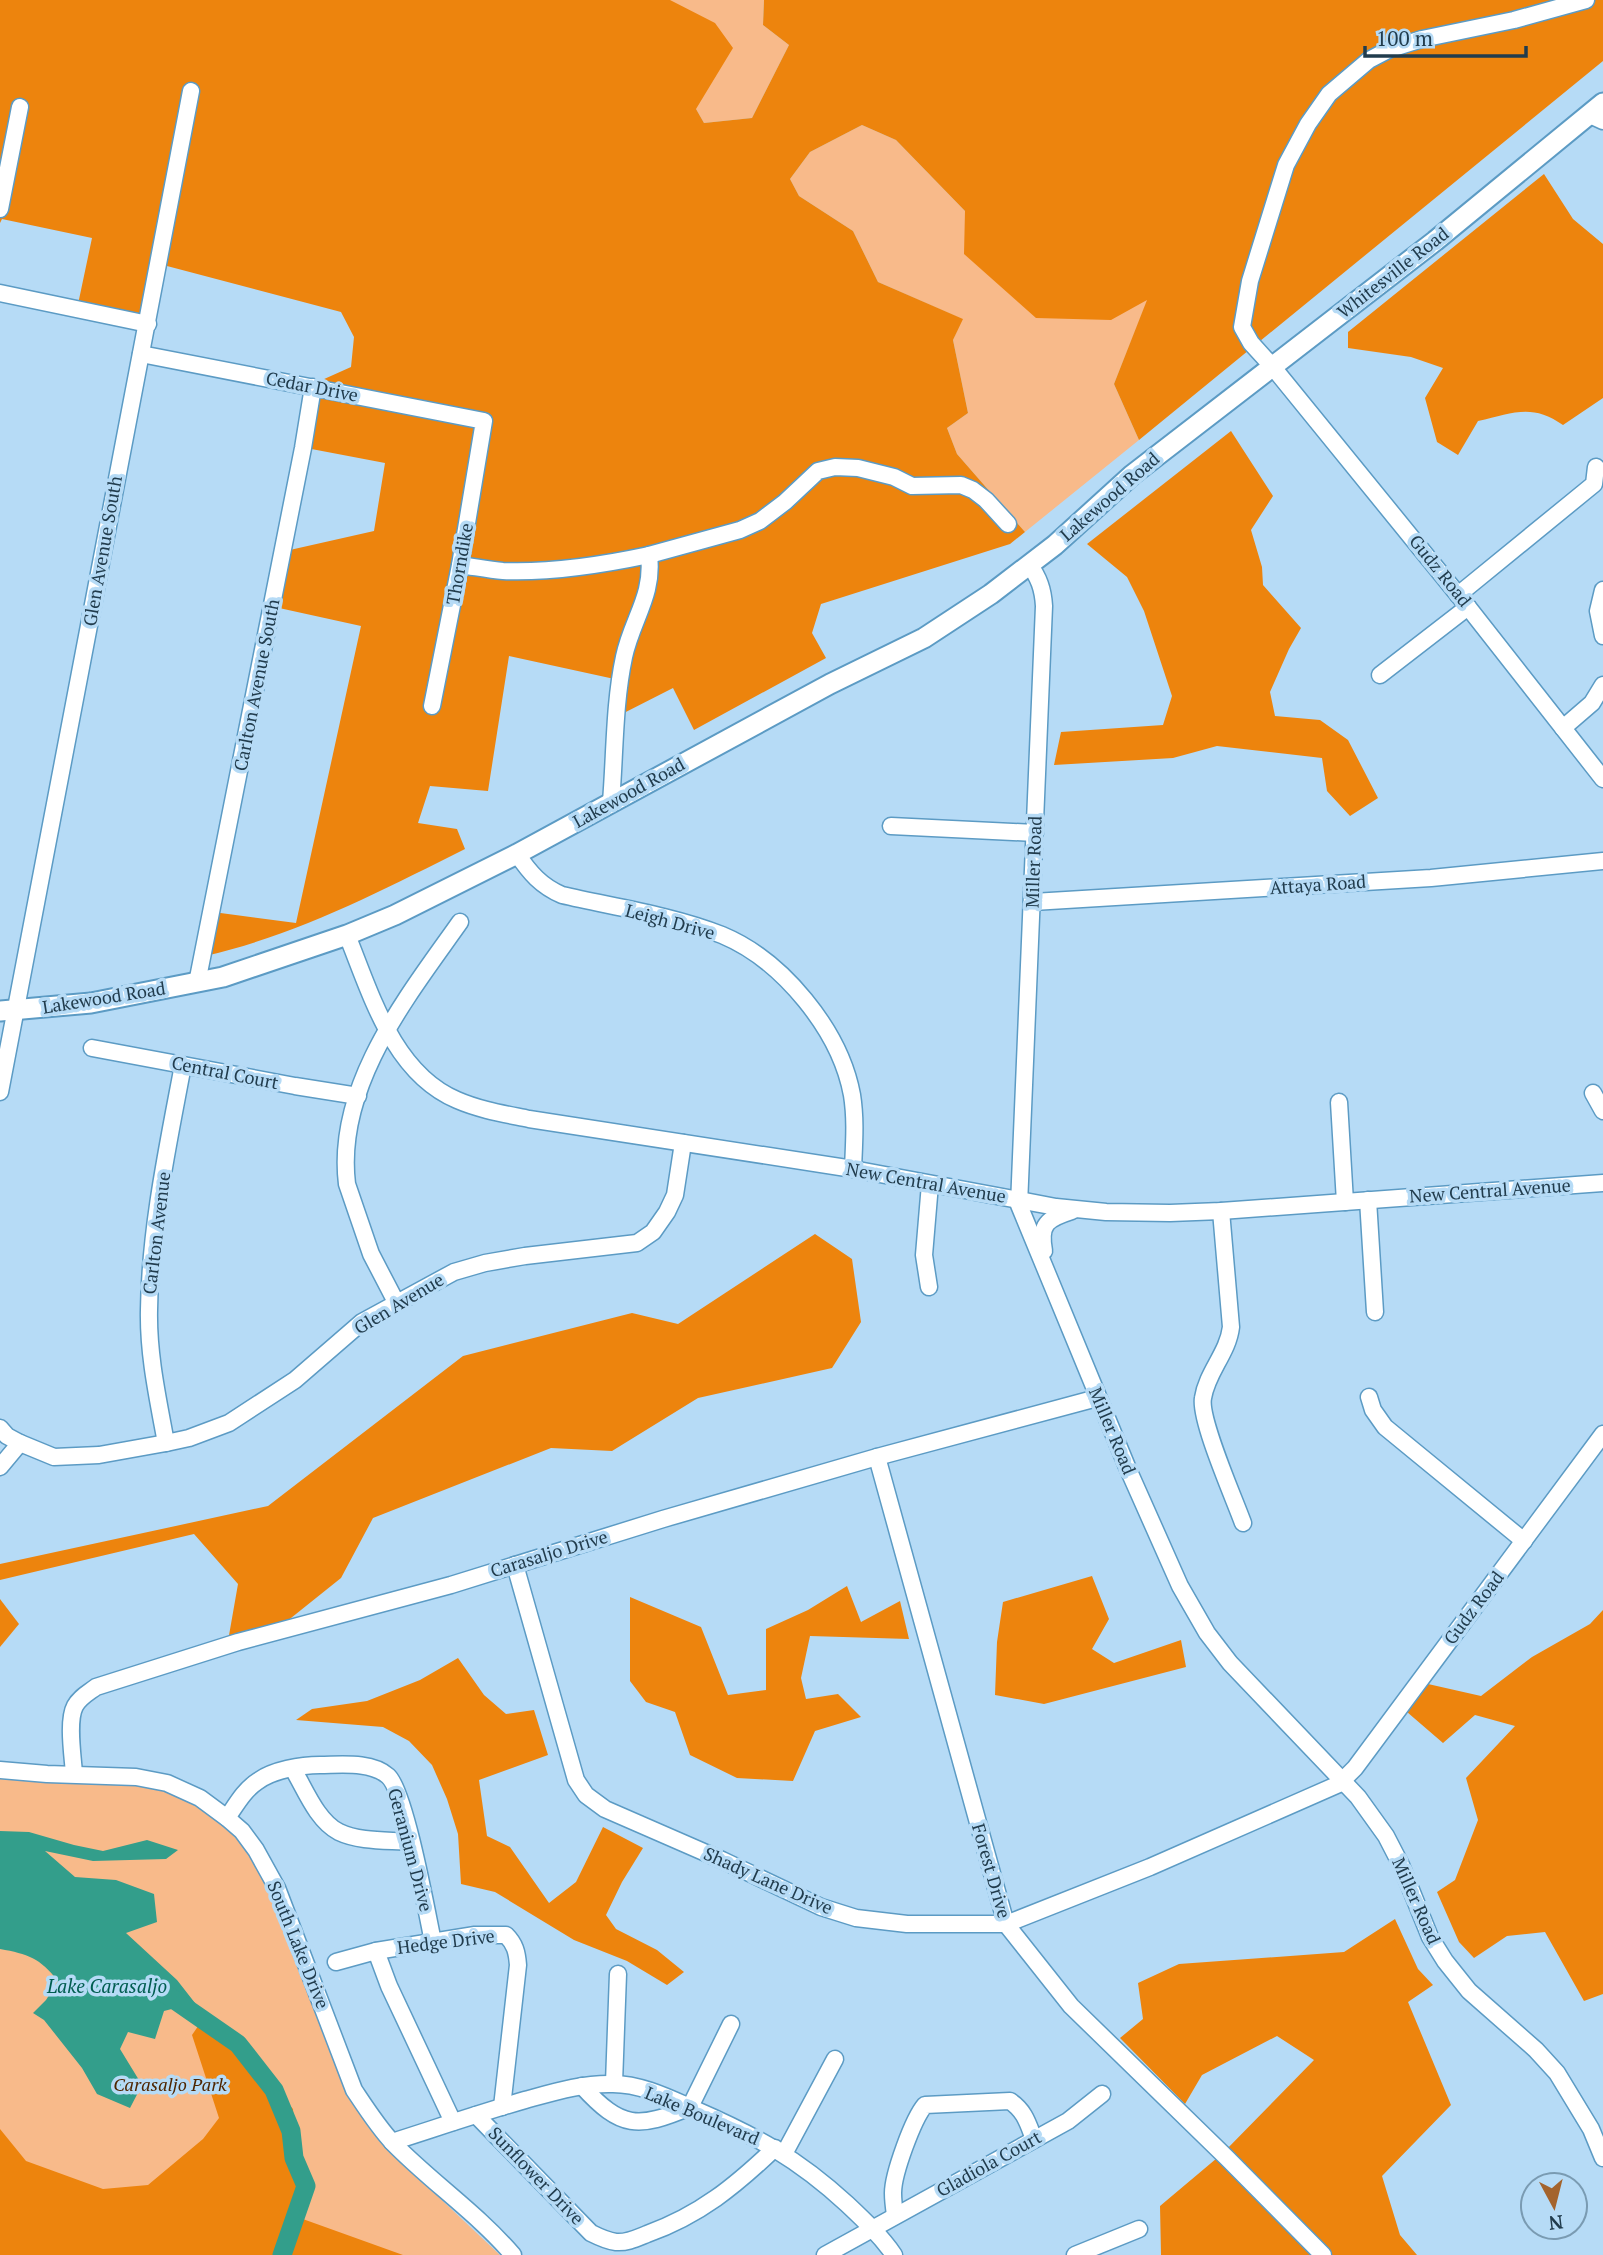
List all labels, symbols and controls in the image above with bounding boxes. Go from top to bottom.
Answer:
scale bar [1365,14,1526,58]
text: 100 m [1376,24,1433,52]
street label: Whitesville Road [1332,221,1453,323]
street label: Cedar Drive [264,365,360,407]
street label: Lakewood Road [1055,446,1164,546]
street label: Glen Avenue South [77,473,127,628]
street label: Thorndike [440,521,478,607]
street label: Gudz Road [1404,529,1477,611]
street label: Carlton Avenue South [228,596,285,773]
street label: Lakewood Road [568,751,689,833]
street label: Miller Road [1019,815,1047,909]
street label: Attaya Road [1269,869,1367,899]
street label: Leigh Drive [623,898,718,944]
street label: Lakewood Road [41,975,167,1019]
street label: Central Court [170,1050,281,1094]
street label: New Central Avenue [844,1156,1008,1208]
street label: Carlton Avenue [137,1170,175,1296]
street label: New Central Avenue [1408,1172,1571,1208]
street label: Glen Avenue [349,1267,448,1339]
street label: Miller Road [1084,1383,1142,1478]
street label: Carasaljo Drive [487,1524,610,1582]
street label: Gudz Road [1438,1566,1509,1649]
street label: Geranium Drive [383,1785,439,1914]
street label: Forest Drive [967,1821,1017,1921]
street label: Shady Lane Drive [700,1841,837,1919]
street label: Miller Road [1387,1854,1447,1948]
street label: South Lake Drive [262,1877,336,2012]
street label: Hedge Drive [396,1923,496,1959]
water label: Lake Carasaljo [46,1973,167,1998]
park label: Carasaljo Park [113,2072,227,2096]
street label: Lake Boulevard [642,2080,763,2150]
street label: Sunflower Drive [484,2121,590,2230]
street label: Gladiola Court [932,2124,1045,2202]
north arrow [1519,2171,1589,2241]
text: N [1547,2210,1565,2237]

